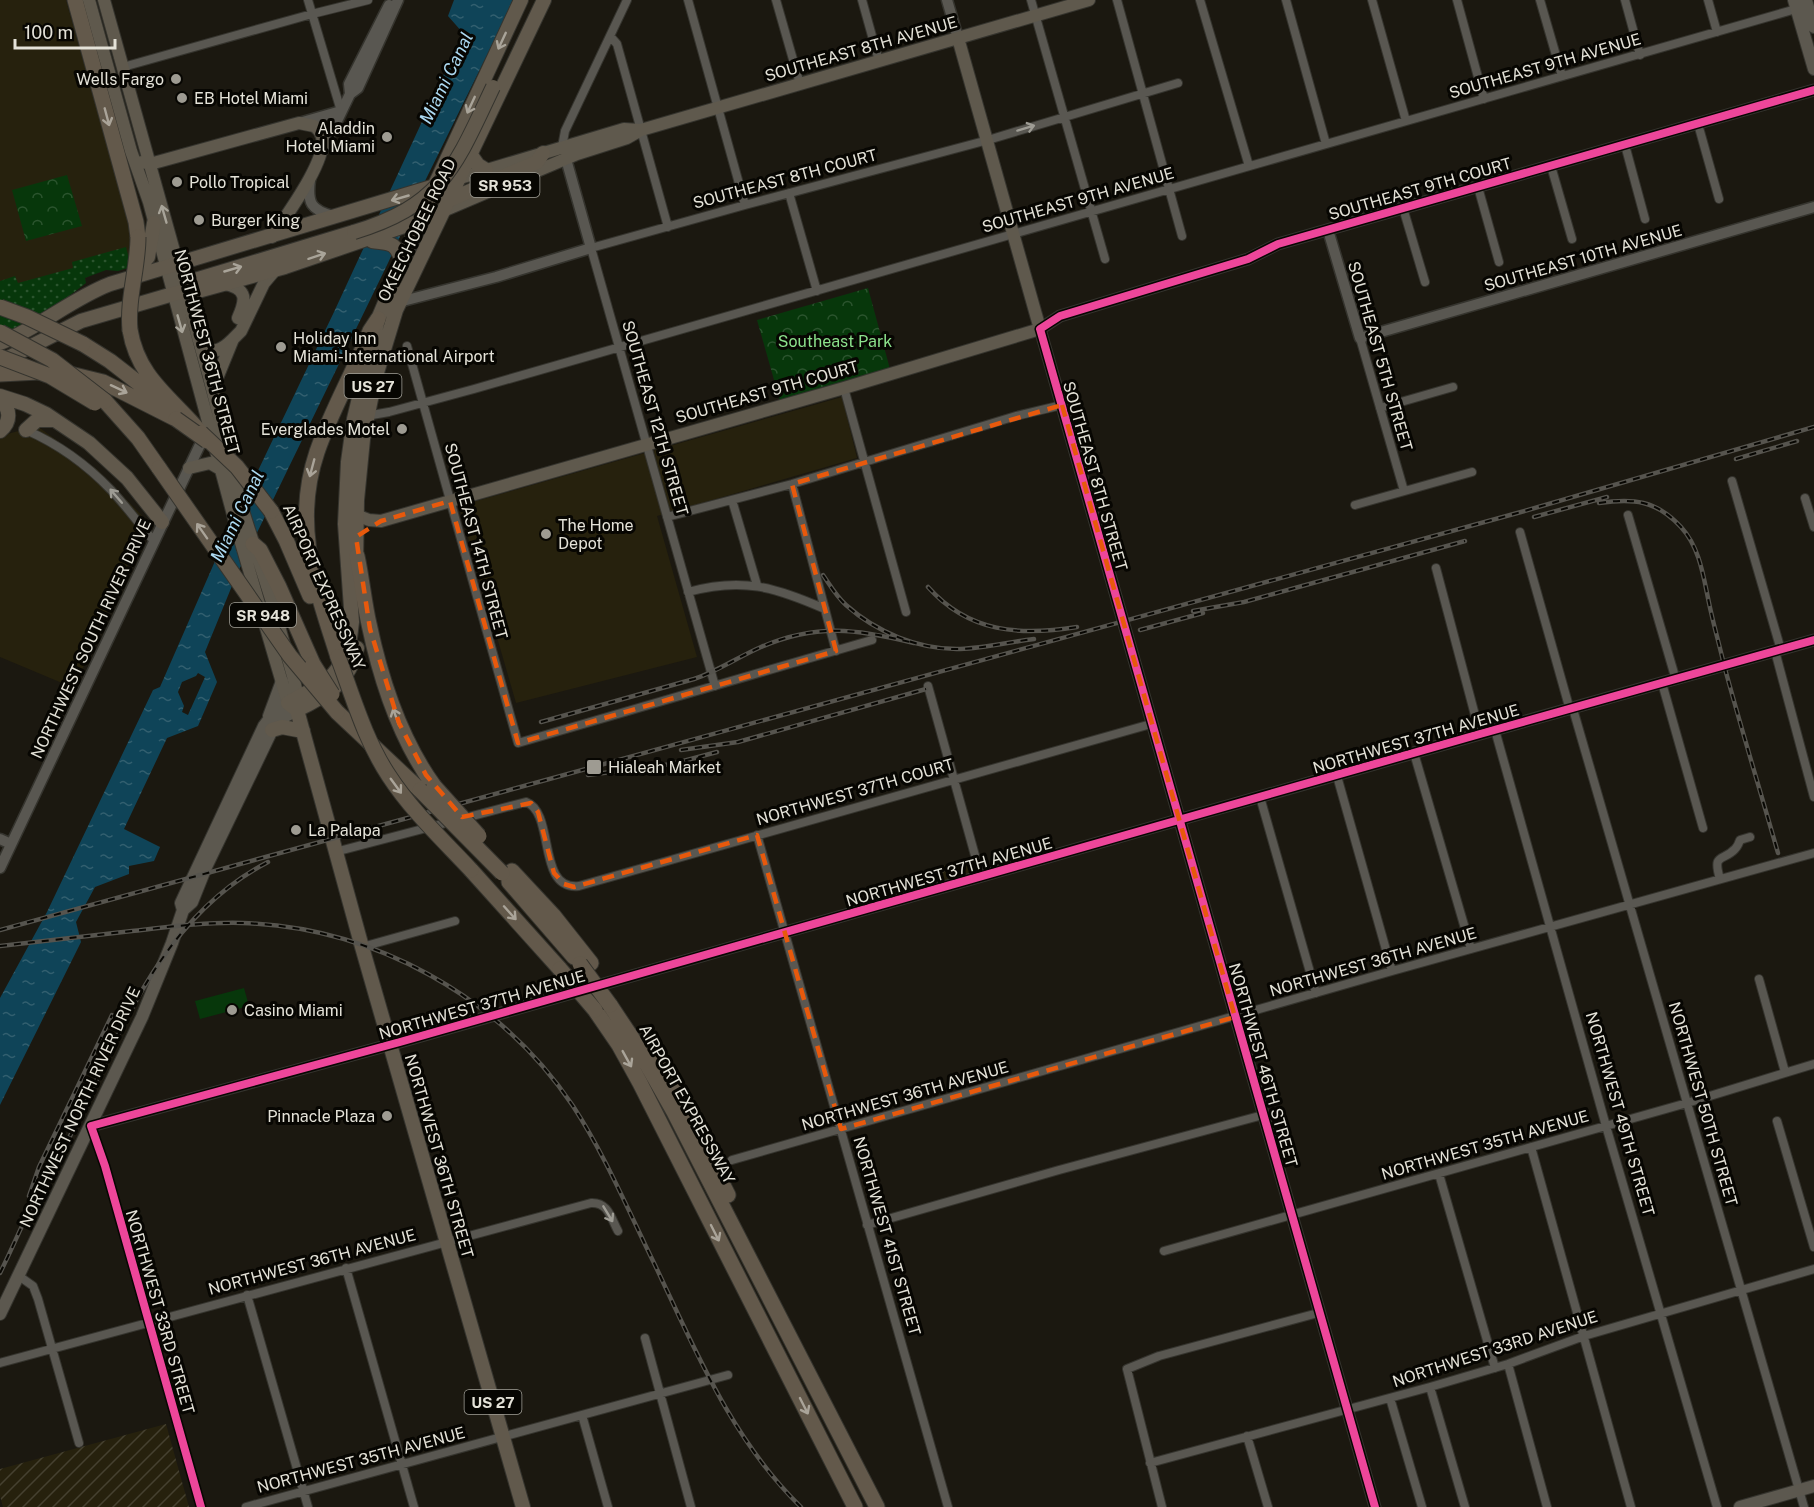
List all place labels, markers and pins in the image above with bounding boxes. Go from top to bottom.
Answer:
place label: Wells Fargo [76,70,164,89]
marker: Wells Fargo [169,72,183,86]
place label: EB Hotel Miami [194,89,308,108]
marker: EB Hotel Miami [175,91,189,105]
place label: Aladdin Hotel Miami [286,119,375,156]
marker: Aladdin Hotel Miami [380,130,394,144]
place label: Pollo Tropical [189,173,290,192]
marker: Pollo Tropical [170,175,184,189]
place label: Burger King [211,211,300,230]
marker: Burger King [192,213,206,227]
place label: Holiday Inn Miami-International Airport [293,329,495,366]
marker: Holiday Inn Miami-International Airport [274,340,288,354]
place label: Everglades Motel [261,420,390,439]
marker: Everglades Motel [395,422,409,436]
place label: The Home Depot [558,516,634,553]
marker: The Home Depot [539,527,553,541]
marker: Hialeah Market [585,758,603,776]
place label: Hialeah Market [608,758,721,777]
place label: La Palapa [308,821,380,840]
marker: La Palapa [289,823,303,837]
place label: Casino Miami [244,1001,343,1020]
marker: Casino Miami [225,1003,239,1017]
place label: Pinnacle Plaza [267,1107,375,1126]
marker: Pinnacle Plaza [380,1109,394,1123]

